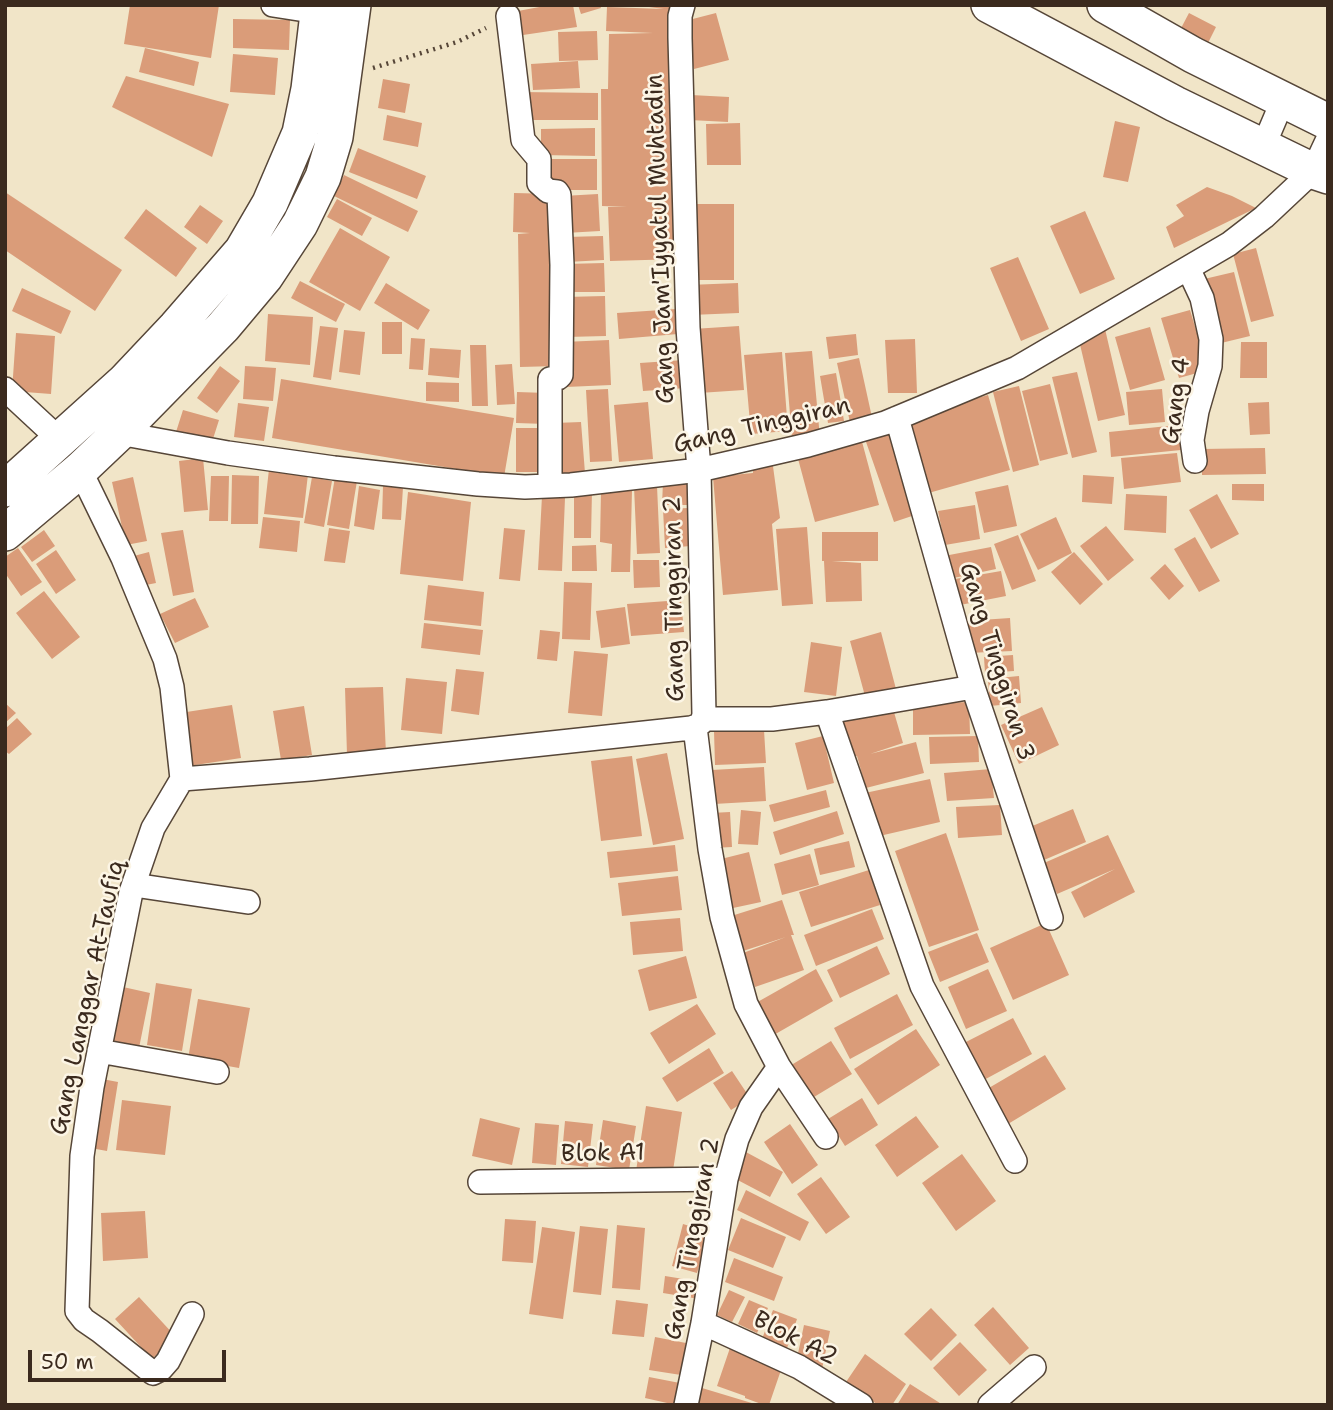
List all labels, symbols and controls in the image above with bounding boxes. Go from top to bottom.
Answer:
street label: Gang Jam'Iyyatul Muhtadin [641,74,681,404]
street label: Gang 4 [1157,356,1197,446]
street label: Gang Tinggiran [671,392,853,460]
street label: Gang Tinggiran 2 [659,496,691,702]
street label: Gang Tinggiran 3 [952,560,1040,764]
street label: Gang Langgar At-Taufiq [45,858,131,1138]
street label: Gang Tinggiran 2 [659,1135,727,1343]
street label: Blok A1 [561,1139,645,1169]
street label: Blok A2 [748,1306,842,1372]
scale bar [32,1336,229,1380]
text: 50 m [41,1348,94,1376]

